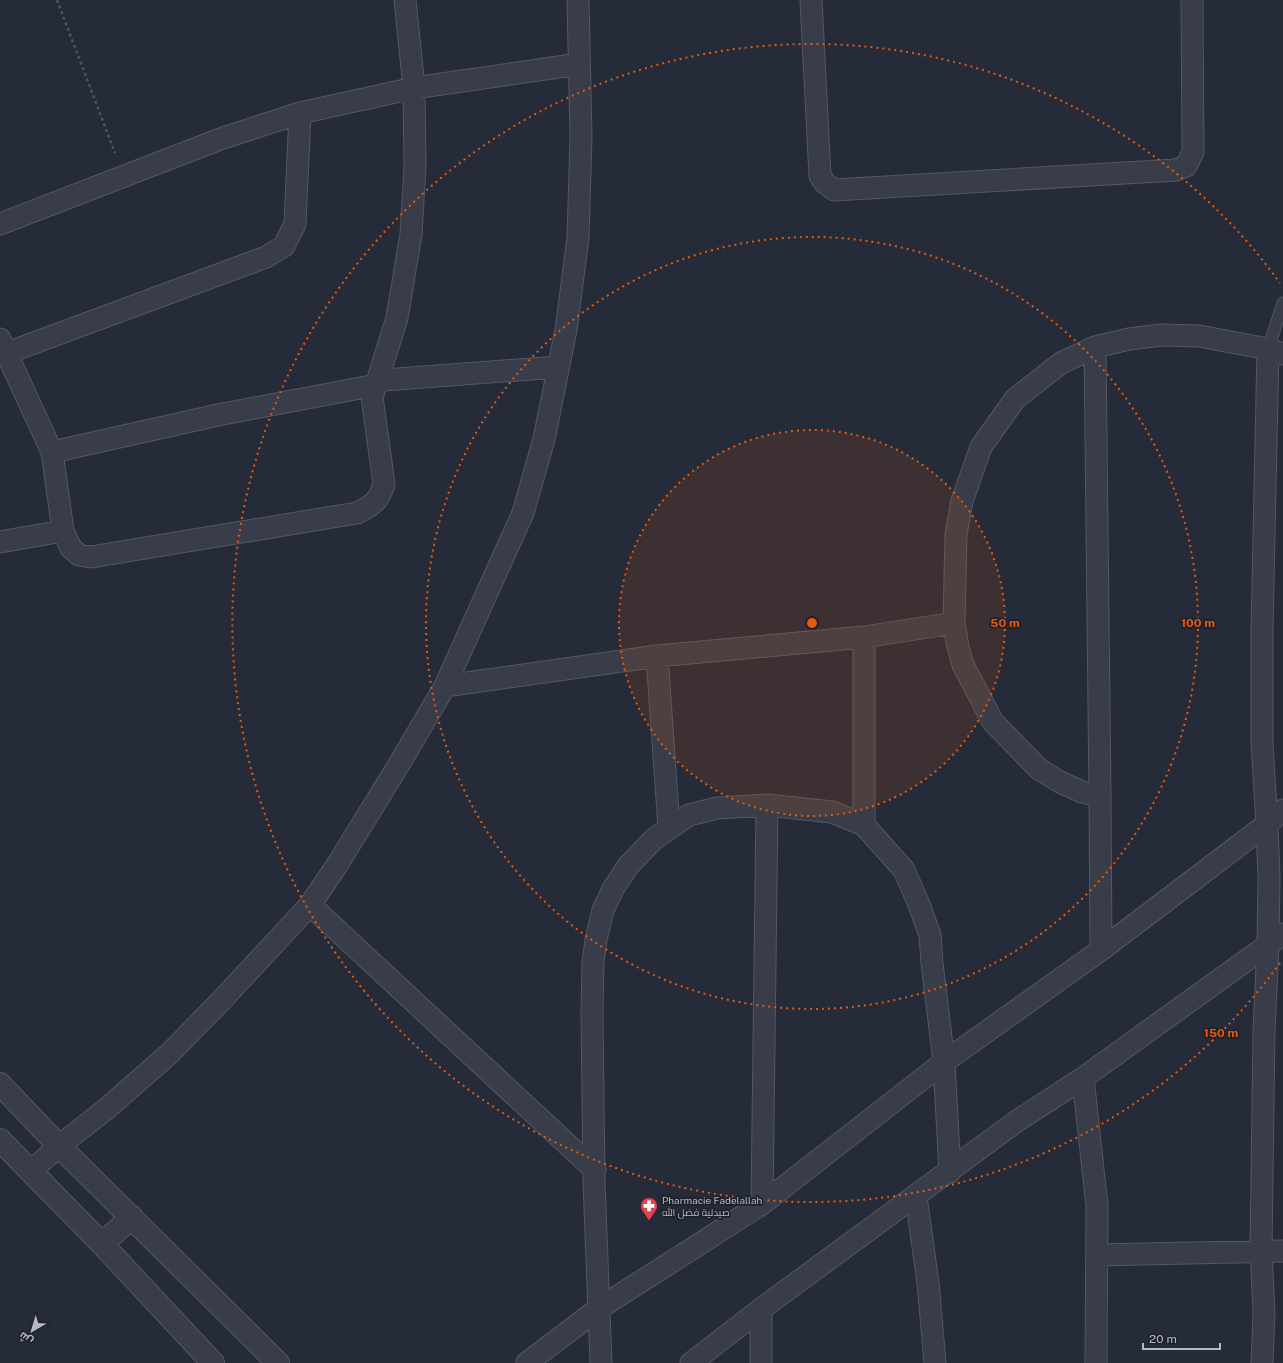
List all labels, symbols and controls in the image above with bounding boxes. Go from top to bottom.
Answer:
centre of rings [805,616,819,630]
text: 50 m [990,616,1020,630]
text: 100 m [1181,616,1215,630]
text: 150 m [1204,1026,1238,1040]
place label: Pharmacie Fadelallah صيدلية فضل الله [662,1194,762,1219]
pharmacy icon: Pharmacie Fadelallah صيدلية فضل الله [639,1196,659,1221]
north arrow [12,1311,52,1351]
scale bar [1143,1325,1220,1351]
text: ش [17,1329,36,1348]
text: 20 m [1149,1332,1177,1346]

